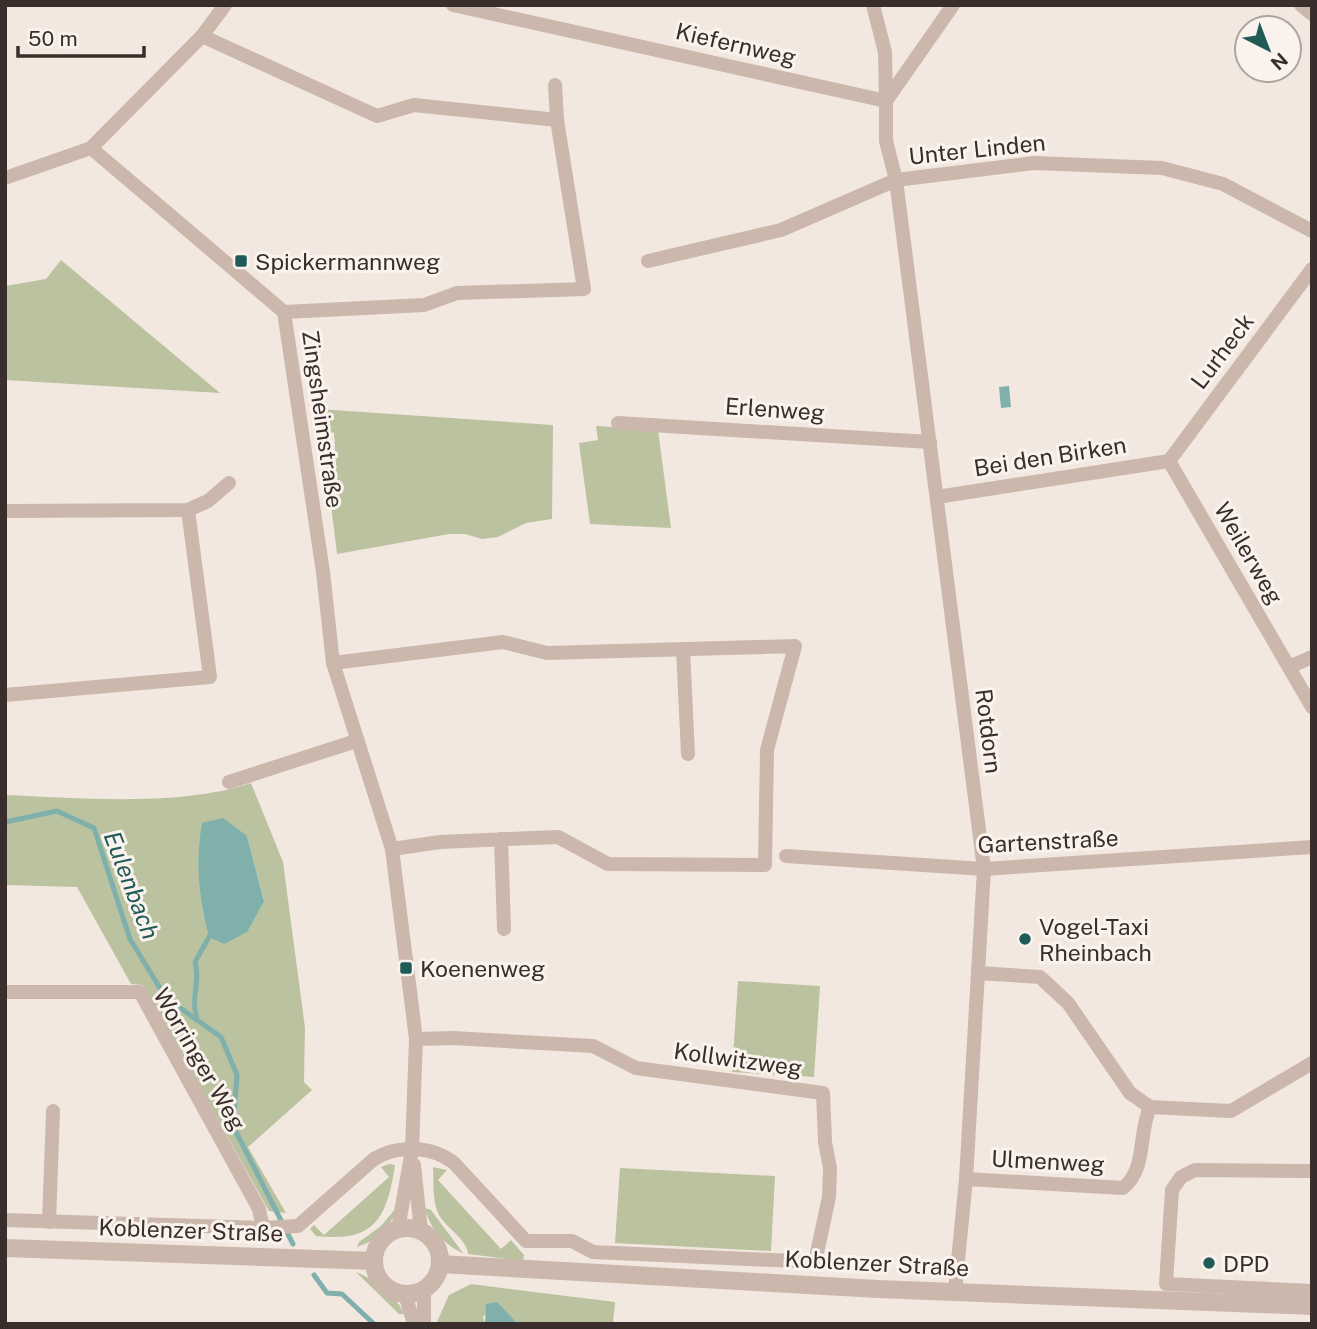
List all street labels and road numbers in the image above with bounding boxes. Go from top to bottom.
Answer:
street label: Kiefernweg [673,17,799,71]
street label: Unter Linden [907,128,1047,170]
street label: Lurheck [1185,308,1259,394]
street label: Zingsheimstraße [297,328,349,510]
street label: Erlenweg [724,392,826,426]
street label: Bei den Birken [972,431,1128,481]
street label: Weilerweg [1209,497,1289,609]
street label: Rotdorn [970,687,1008,775]
street label: Gartenstraße [977,824,1119,858]
street label: Worringer Weg [148,983,252,1135]
street label: Kollwitzweg [672,1037,804,1081]
street label: Ulmenweg [990,1145,1106,1177]
street label: Koblenzer Straße [98,1213,284,1247]
street label: Koblenzer Straße [784,1245,970,1281]

